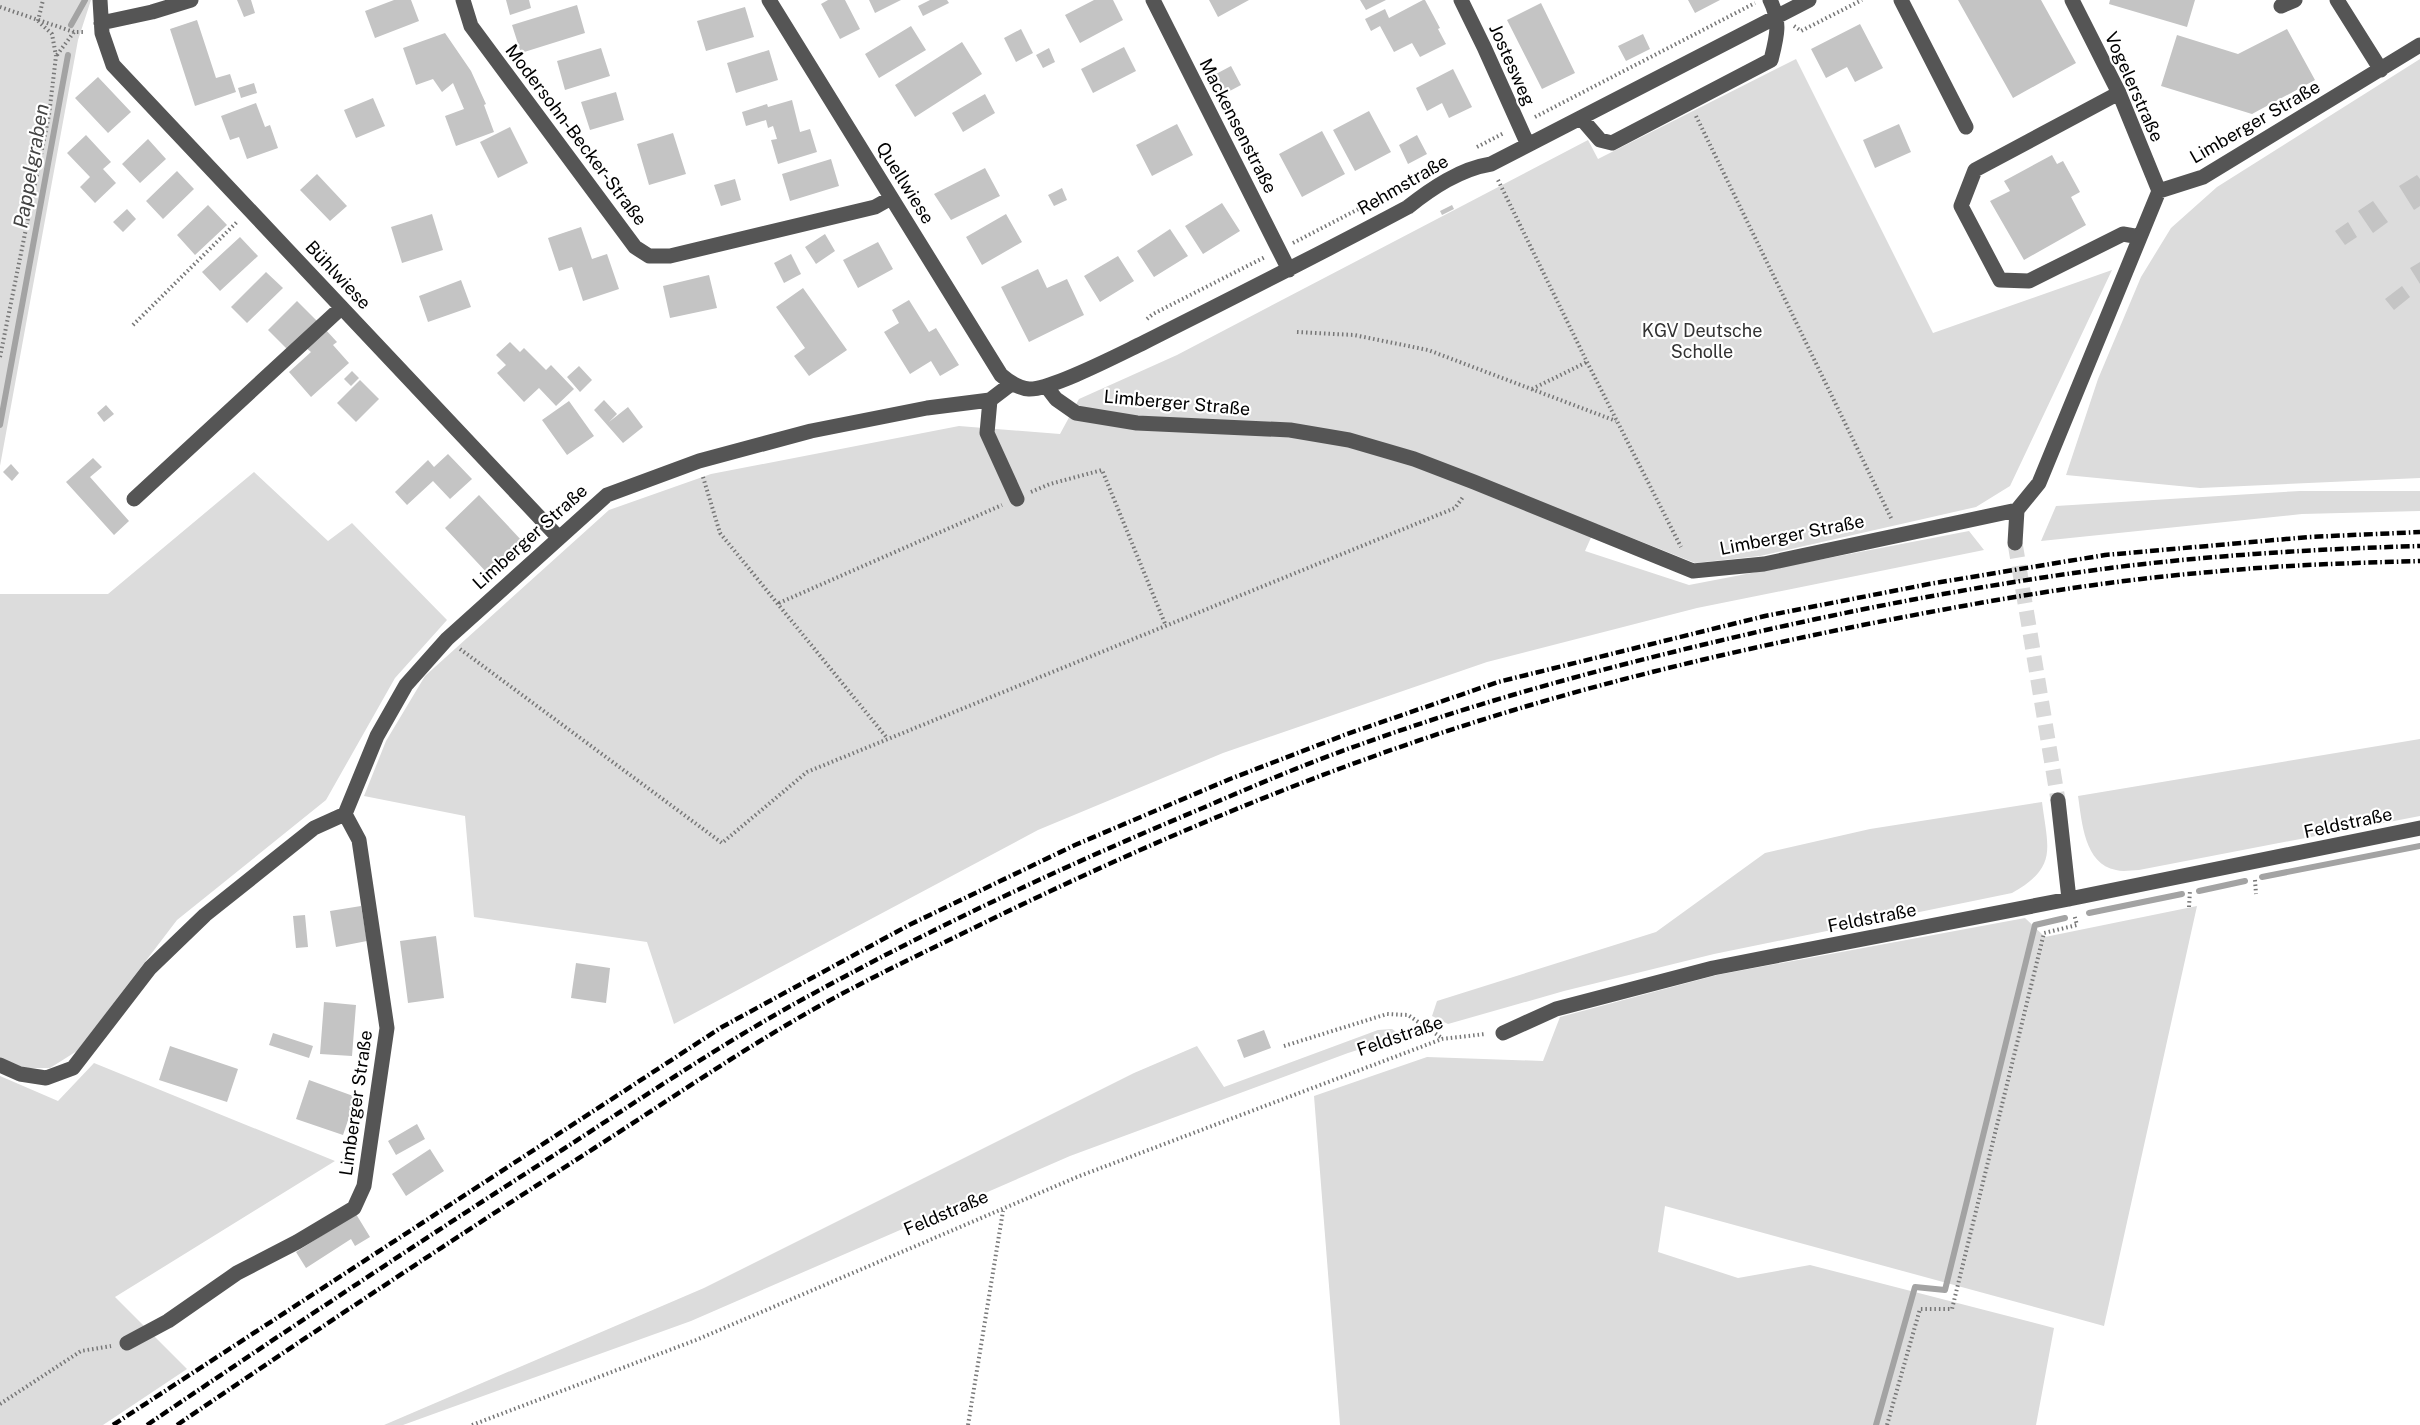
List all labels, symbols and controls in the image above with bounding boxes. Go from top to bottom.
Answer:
street label: Jostesweg [1485,21,1540,109]
street label: Vogelerstraße [2101,29,2168,145]
street label: Modersohn-Becker-Straße [501,40,651,229]
street label: Mackensenstraße [1195,55,1282,197]
street label: Limberger Straße [2186,76,2324,167]
water label: Pappelgraben [8,102,54,230]
street label: Quellwiese [872,138,939,227]
street label: Rehmstraße [1354,150,1452,219]
street label: Bühlwiese [301,236,375,313]
park label: KGV Deutsche Scholle [1642,320,1762,362]
street label: Limberger Straße [1103,386,1251,419]
street label: Limberger Straße [468,480,591,594]
street label: Limberger Straße [1718,510,1866,559]
street label: Feldstraße [2302,803,2394,842]
street label: Feldstraße [1826,899,1918,936]
street label: Feldstraße [1354,1011,1446,1060]
street label: Limberger Straße [335,1029,376,1177]
street label: Feldstraße [900,1185,991,1240]

